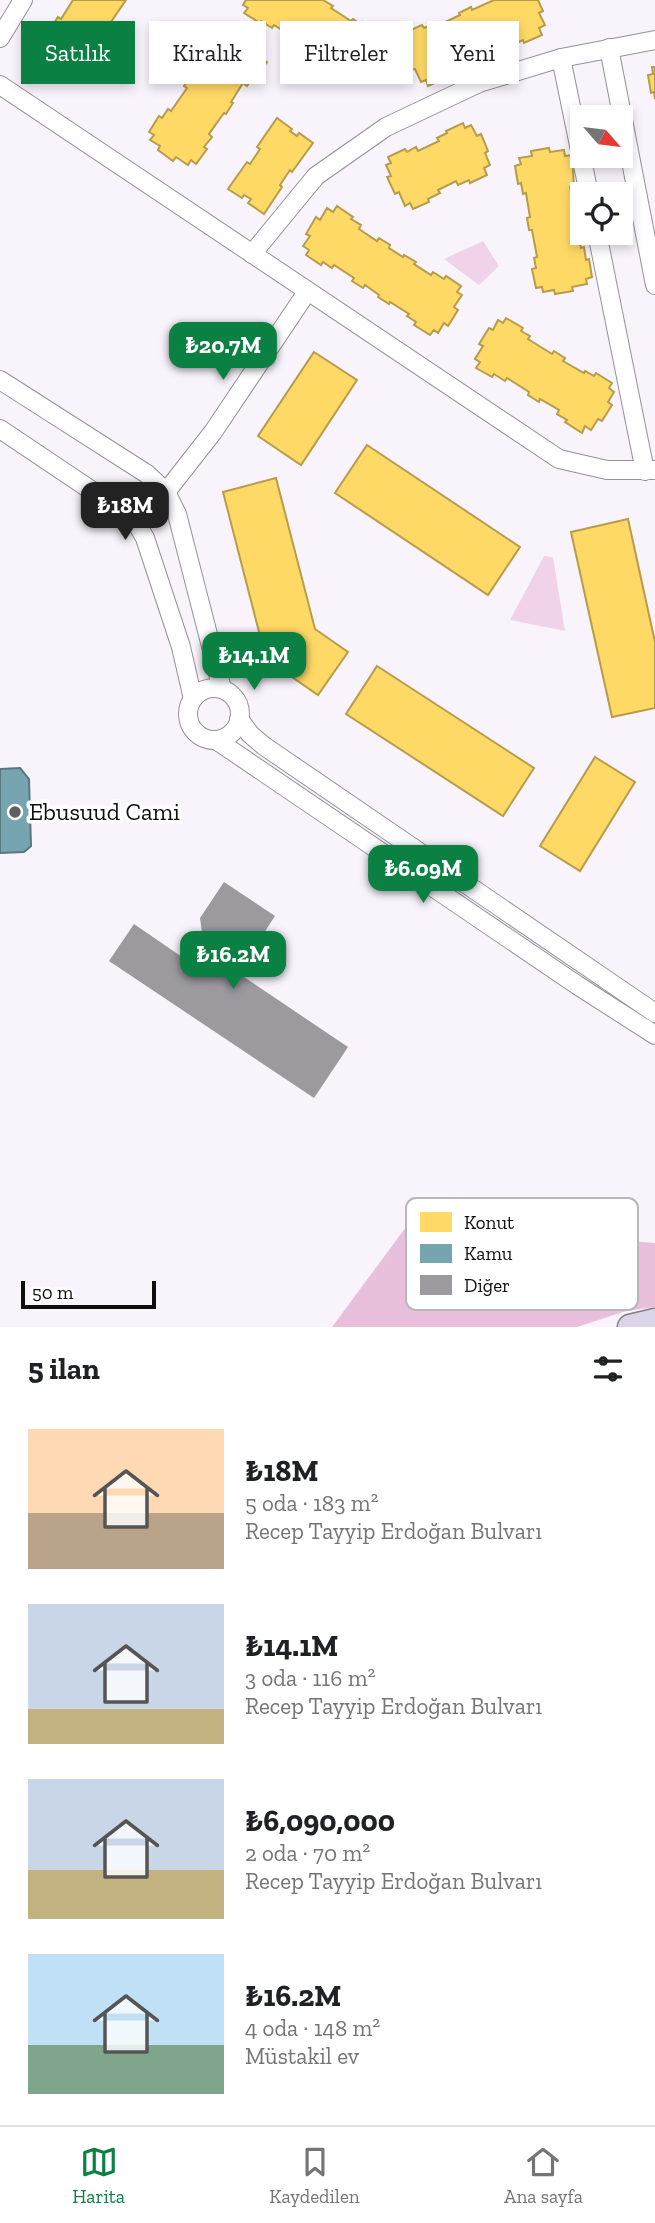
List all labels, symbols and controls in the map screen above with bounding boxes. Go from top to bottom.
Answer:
chip: Satılık [21,21,135,84]
chip: Kiralık [149,21,266,84]
chip: Filtreler [280,21,413,84]
chip: Yeni [427,21,519,84]
north arrow [570,105,634,168]
map controls [570,105,633,245]
button: locate [570,182,633,245]
pin: ₺20.7M [166,322,280,382]
text: ₺20.7M [185,331,261,359]
pin: ₺18M [84,482,166,542]
text: ₺18M [97,491,153,519]
pin: ₺14.1M [197,632,311,692]
text: ₺14.1M [218,641,290,669]
place label: Ebusuud Cami [29,797,180,826]
marker: Ebusuud Cami [7,804,23,820]
pin: ₺6.09M [366,846,480,905]
text: ₺6.09M [384,854,462,882]
pin: ₺16.2M [176,932,290,991]
text: ₺16.2M [196,940,270,968]
legend [406,1198,638,1310]
text: Konut [464,1211,514,1234]
text: Kamu [464,1242,513,1265]
text: Diğer [464,1274,510,1297]
scale bar [21,1278,156,1310]
text: 50 m [32,1281,73,1304]
icon: filters [589,1350,627,1388]
text: 5 ilan [28,1351,100,1387]
text: ₺18M [245,1453,318,1489]
icon: home [84,1457,168,1541]
text: 5 oda · 183 m² [245,1489,379,1517]
text: Recep Tayyip Erdoğan Bulvarı [245,1517,542,1545]
text: ₺14.1M [245,1628,338,1664]
icon: home [84,1632,168,1716]
text: 3 oda · 116 m² [245,1664,375,1692]
text: Recep Tayyip Erdoğan Bulvarı [245,1692,542,1720]
text: ₺6,090,000 [245,1803,395,1839]
icon: home [84,1807,168,1891]
text: 2 oda · 70 m² [245,1839,370,1867]
text: Recep Tayyip Erdoğan Bulvarı [245,1867,542,1895]
text: ₺16.2M [245,1978,341,2014]
icon: home [84,1982,168,2066]
text: 4 oda · 148 m² [245,2014,380,2042]
text: Müstakil ev [245,2042,359,2070]
tab: Harita [72,2143,125,2208]
tab: Kaydedilen [269,2143,360,2208]
tab: Ana sayfa [504,2143,583,2208]

